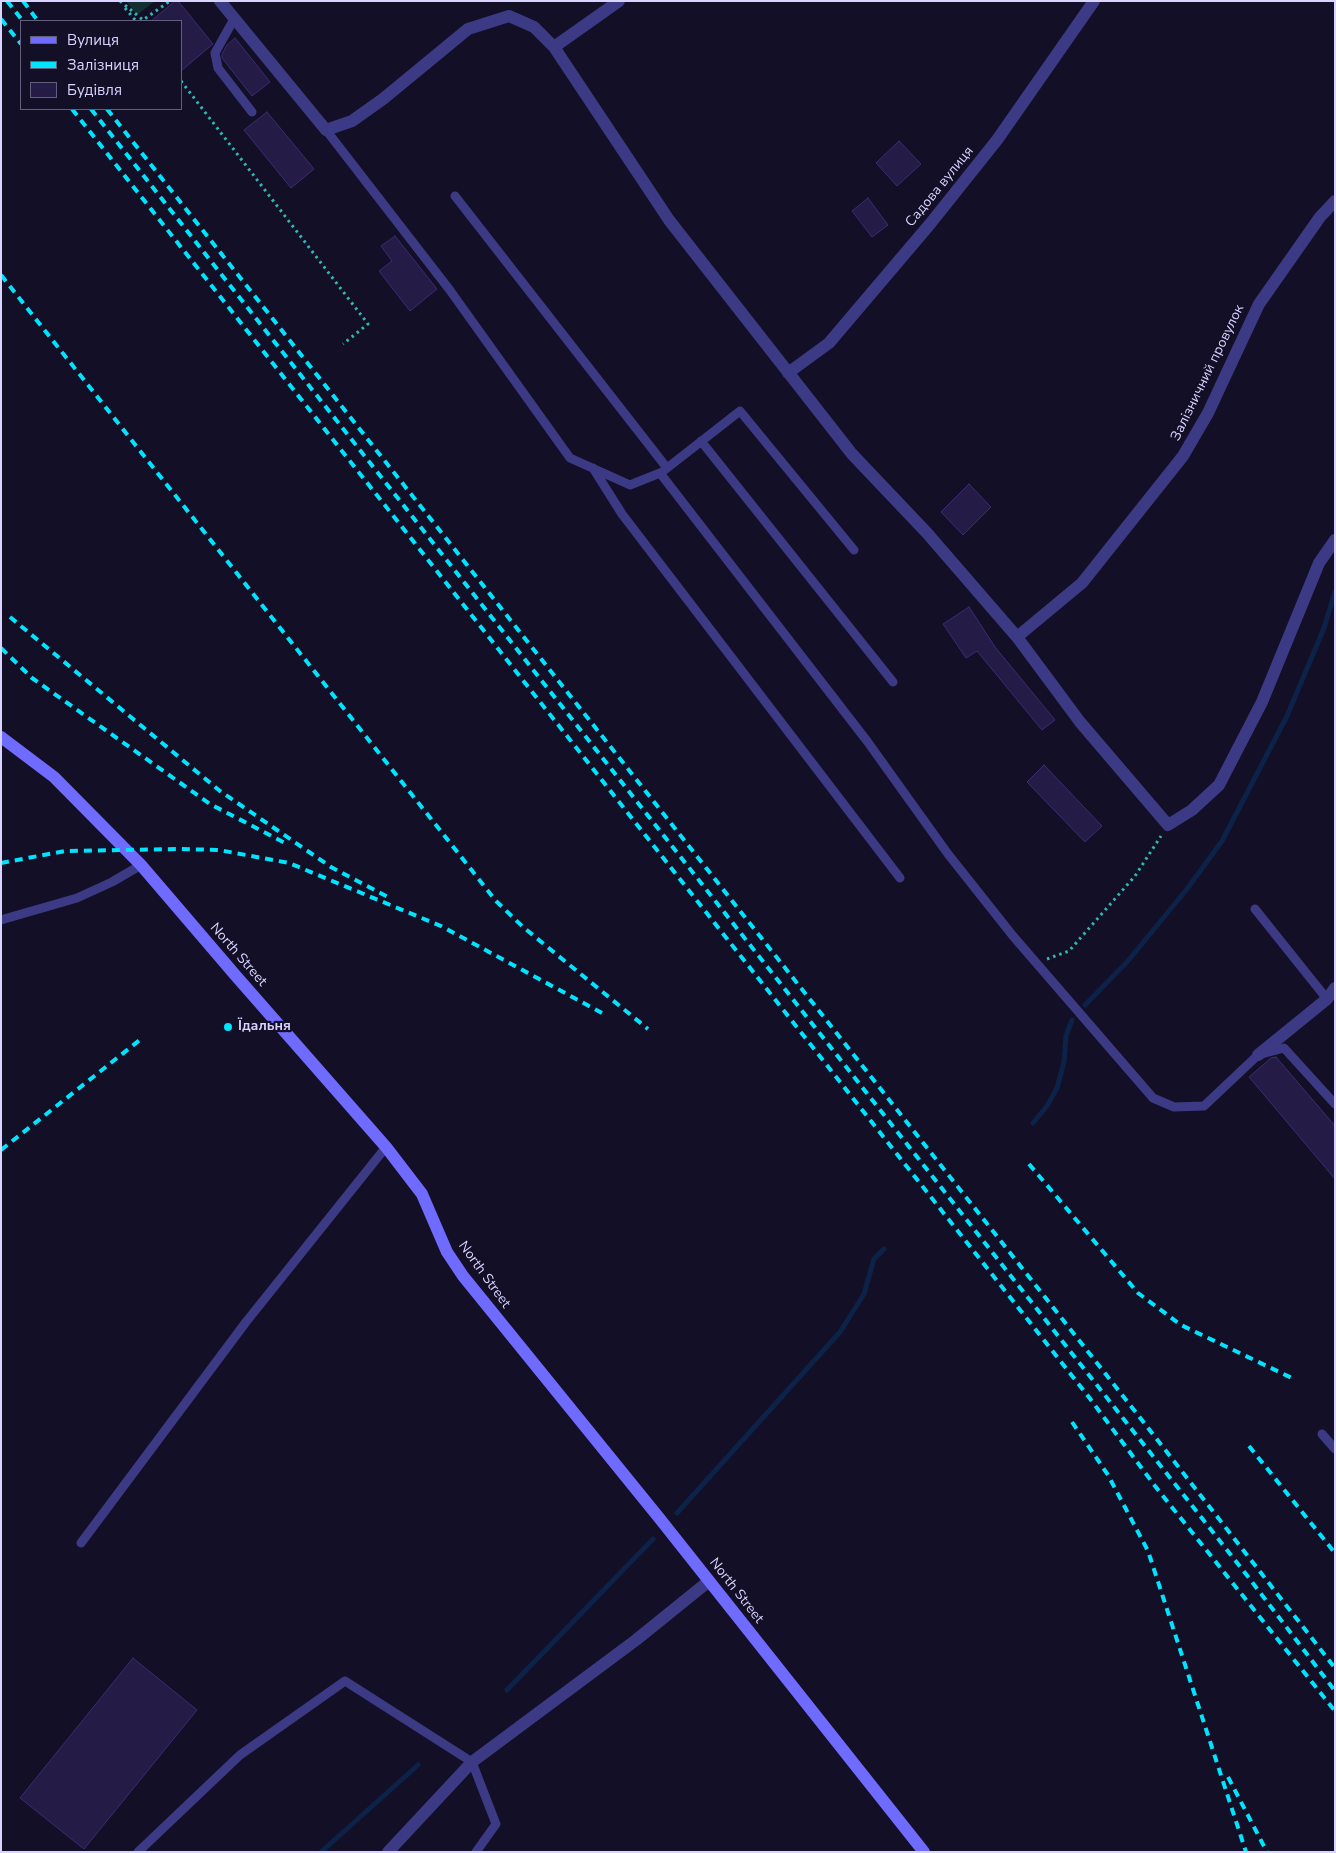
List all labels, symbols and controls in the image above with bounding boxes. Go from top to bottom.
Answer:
legend [20,20,182,110]
text: Вулиця [67,30,119,50]
text: Залізниця [67,55,139,75]
text: Будівля [67,80,122,100]
street label: Садова вулиця [902,143,978,231]
street label: Залізничний провулок [1168,302,1248,444]
street label: North Street [206,920,270,990]
place label: Їдальня [238,1019,291,1035]
marker: Їдальня [222,1021,234,1033]
street label: North Street [454,1238,514,1312]
street label: North Street [705,1555,767,1627]

